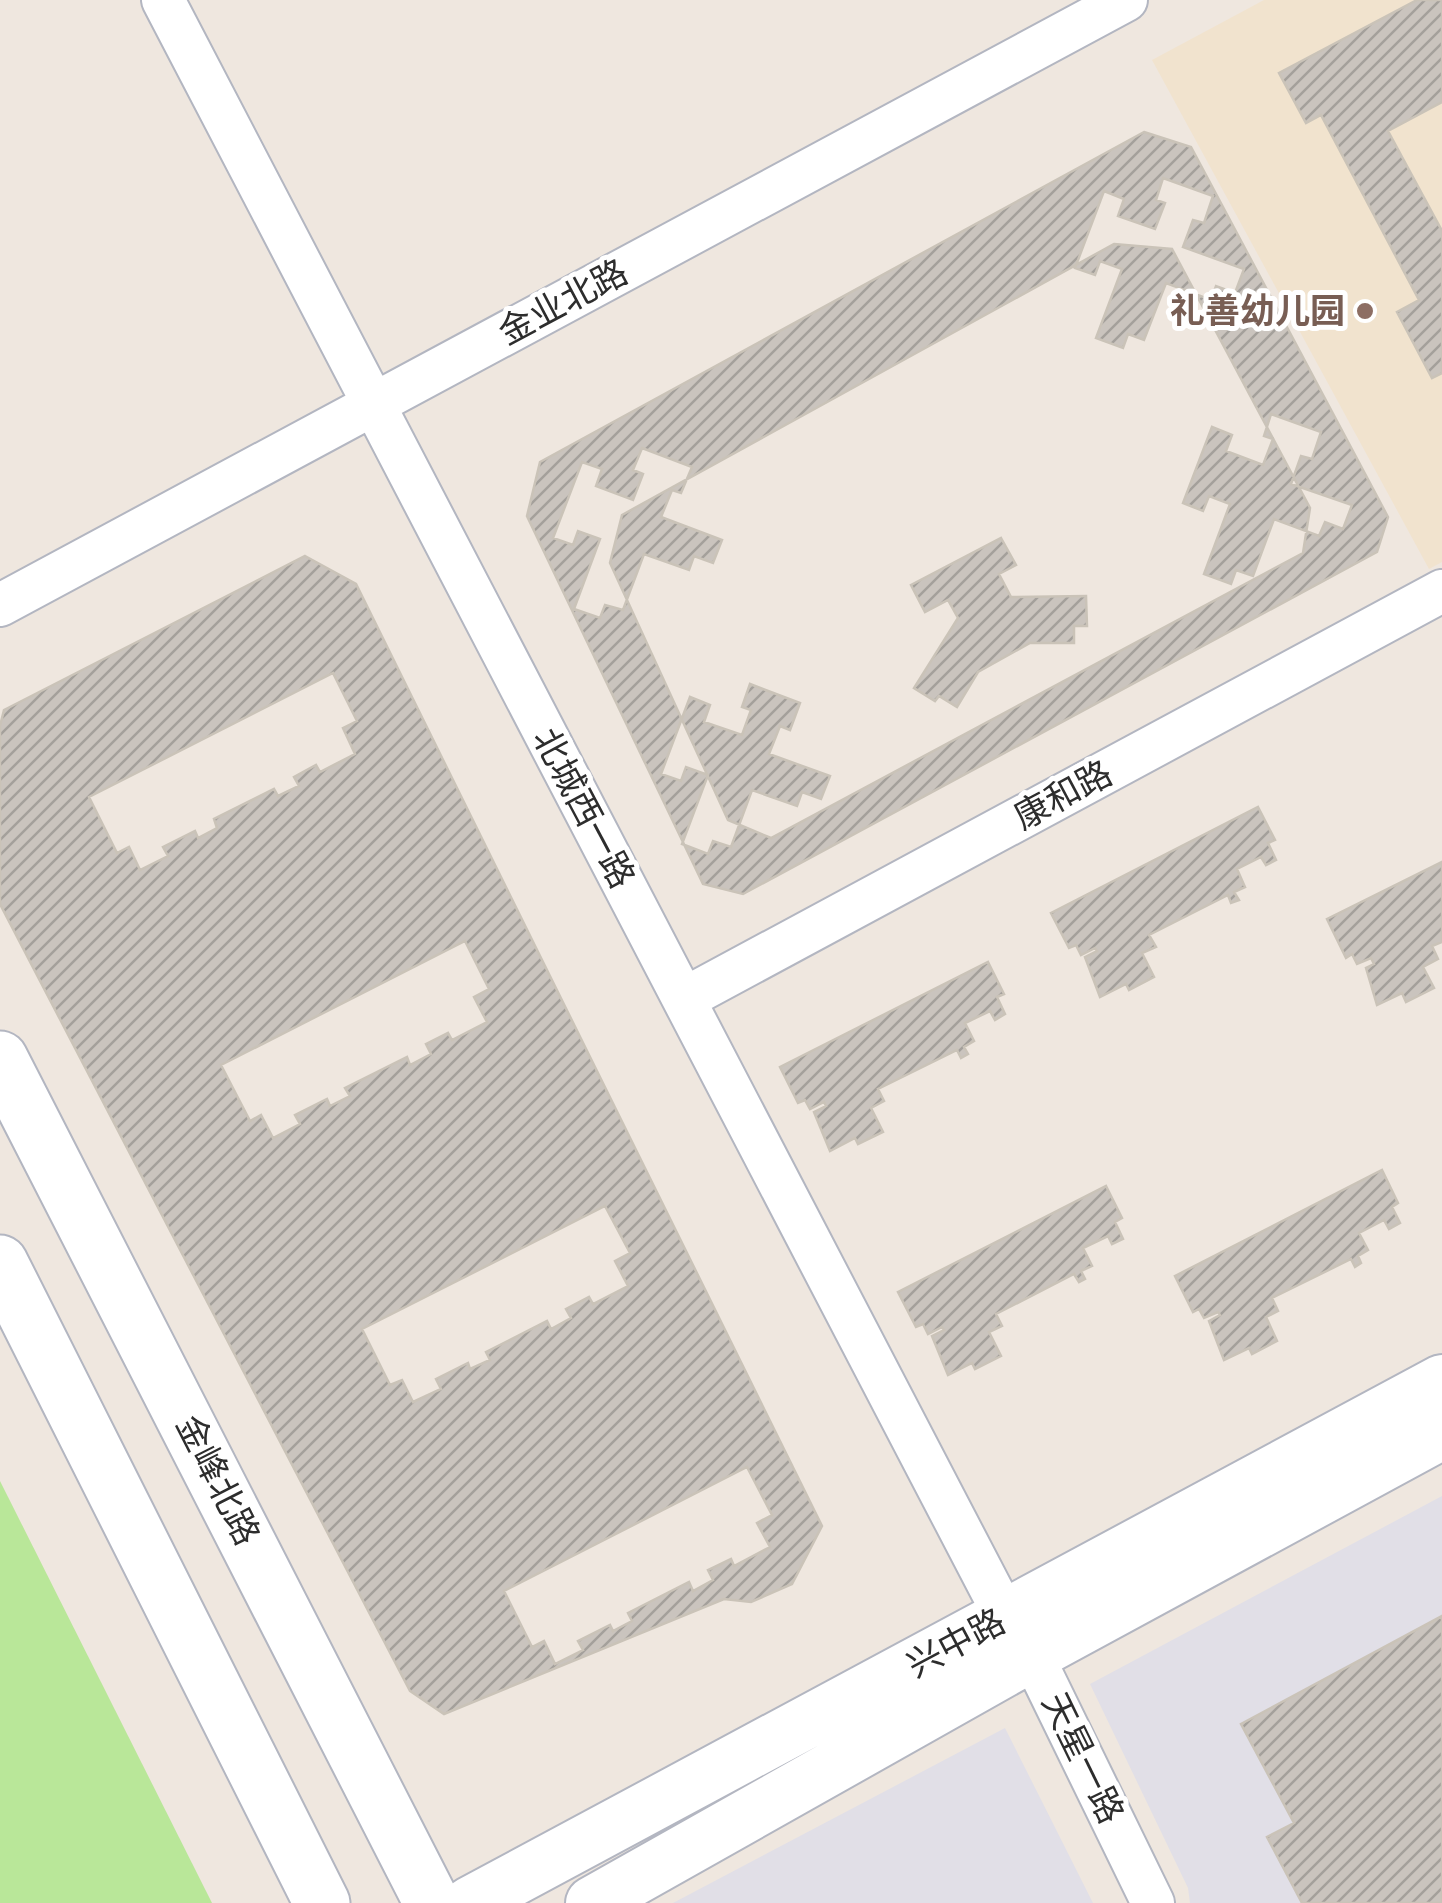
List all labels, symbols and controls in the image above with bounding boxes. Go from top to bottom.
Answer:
street label: 金业北路 [489,247,637,357]
place label: 礼善幼儿园 [1170,286,1345,336]
marker: 礼善幼儿园 [1354,300,1376,322]
street label: 北城西一路 [521,719,647,897]
street label: 康和路 [1005,748,1121,842]
street label: 金峰北路 [164,1406,272,1554]
street label: 兴中路 [898,1596,1014,1690]
street label: 天星一路 [1030,1684,1136,1832]

